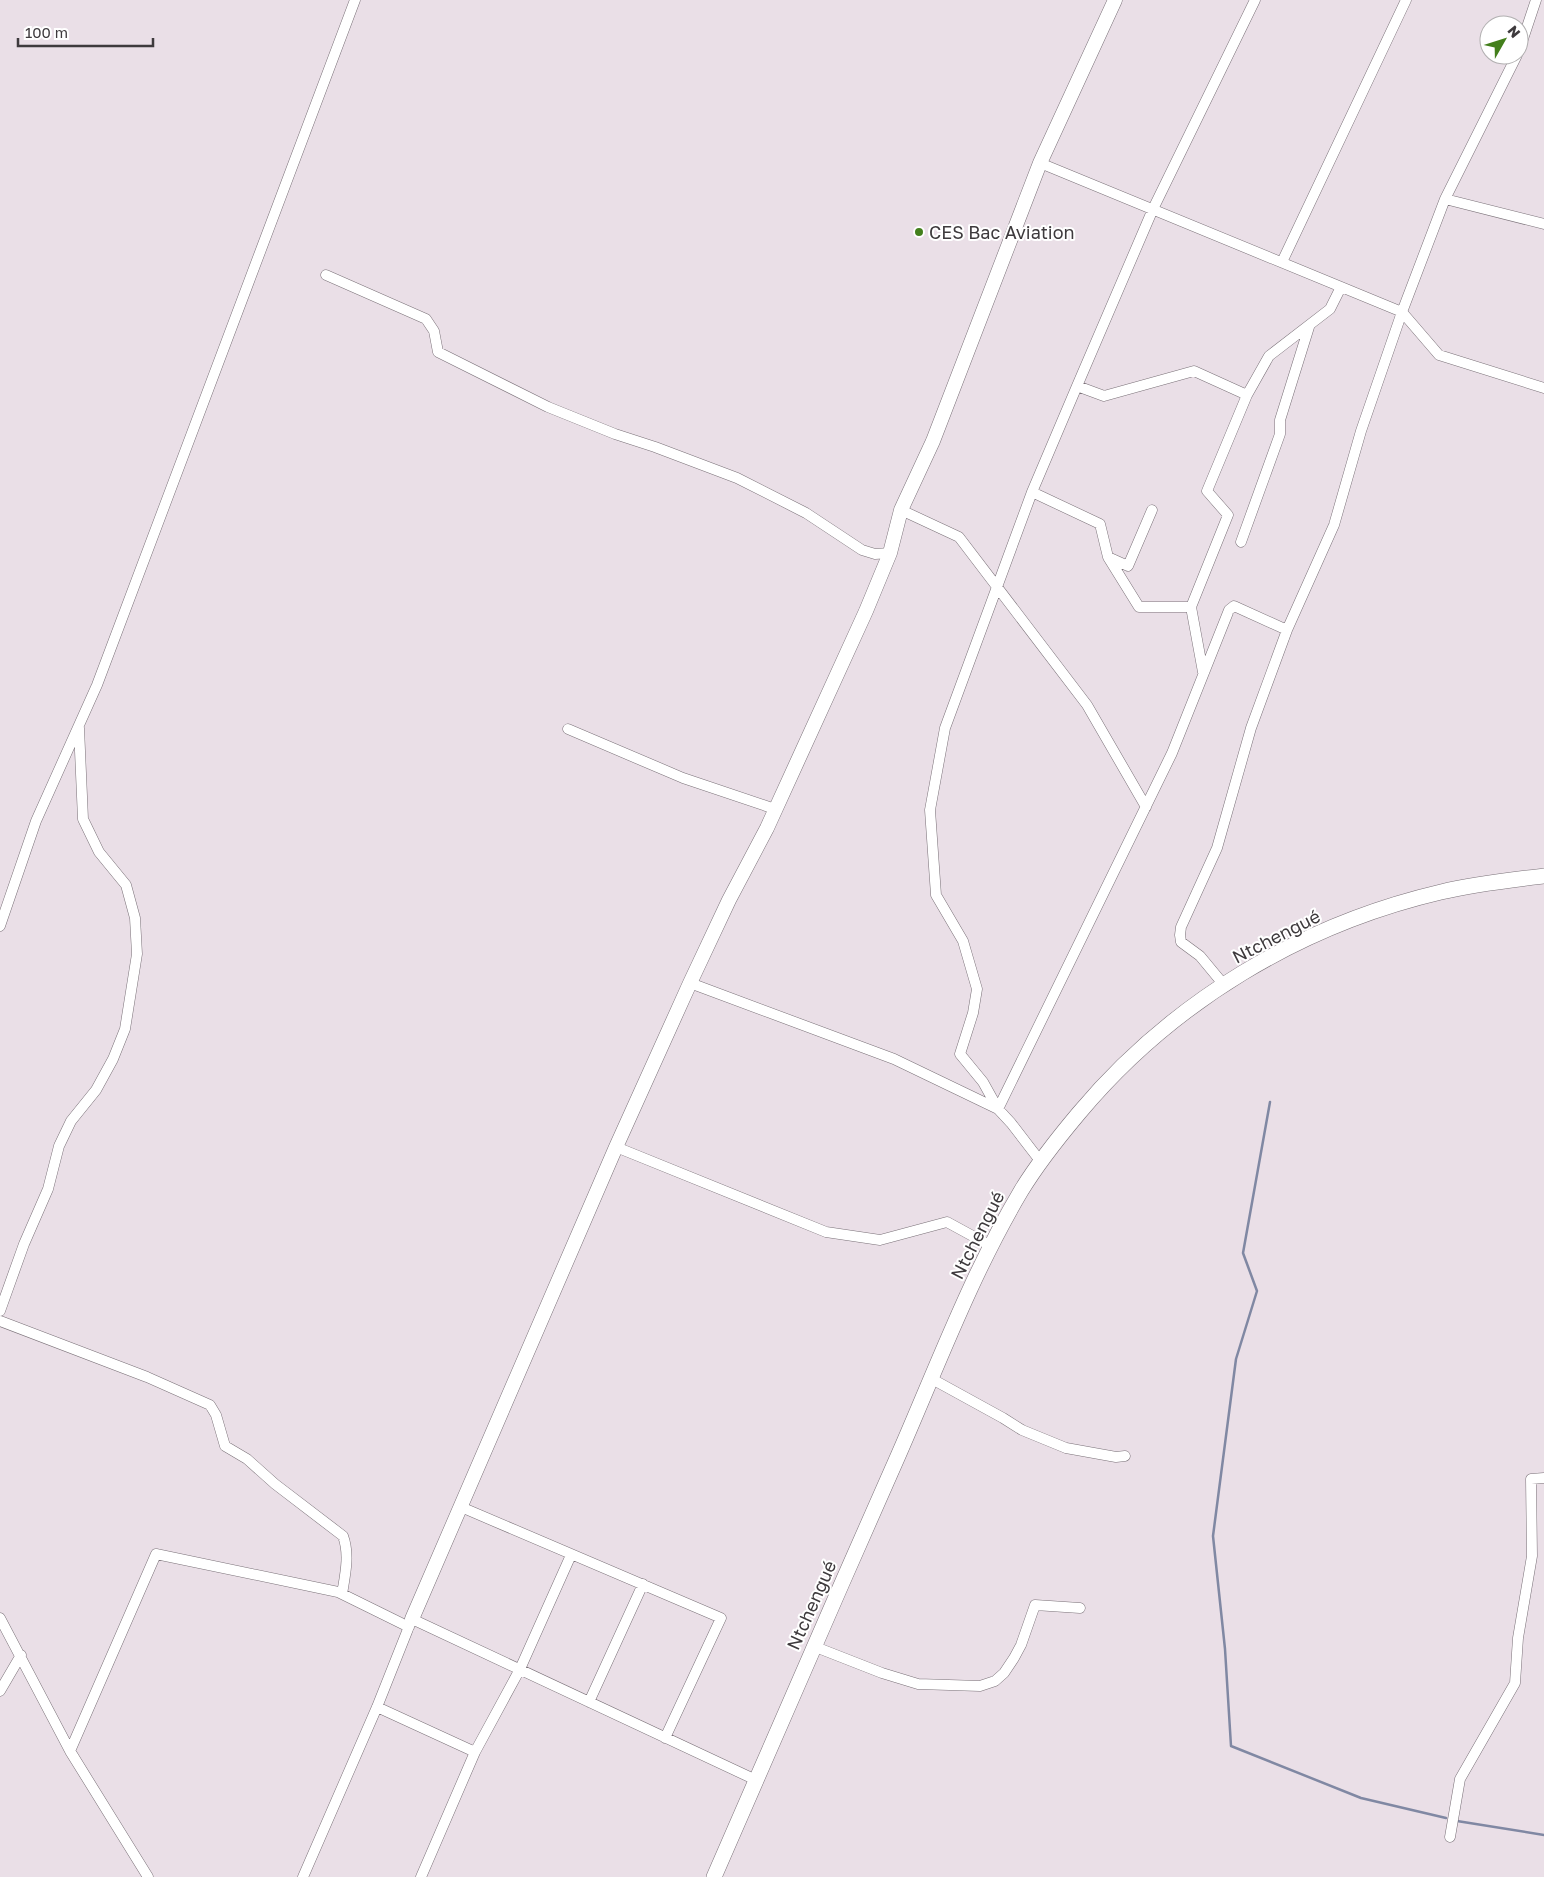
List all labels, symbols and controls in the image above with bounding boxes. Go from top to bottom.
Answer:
scale bar [18,15,152,47]
north arrow [1479,15,1529,65]
text: N [1505,22,1524,41]
text: 100 m [25,23,68,41]
place label: CES Bac Aviation [929,221,1075,243]
marker: CES Bac Aviation [913,226,925,238]
street label: Ntchengué [1228,904,1324,968]
street label: Ntchengué [945,1187,1009,1283]
street label: Ntchengué [781,1557,841,1653]

